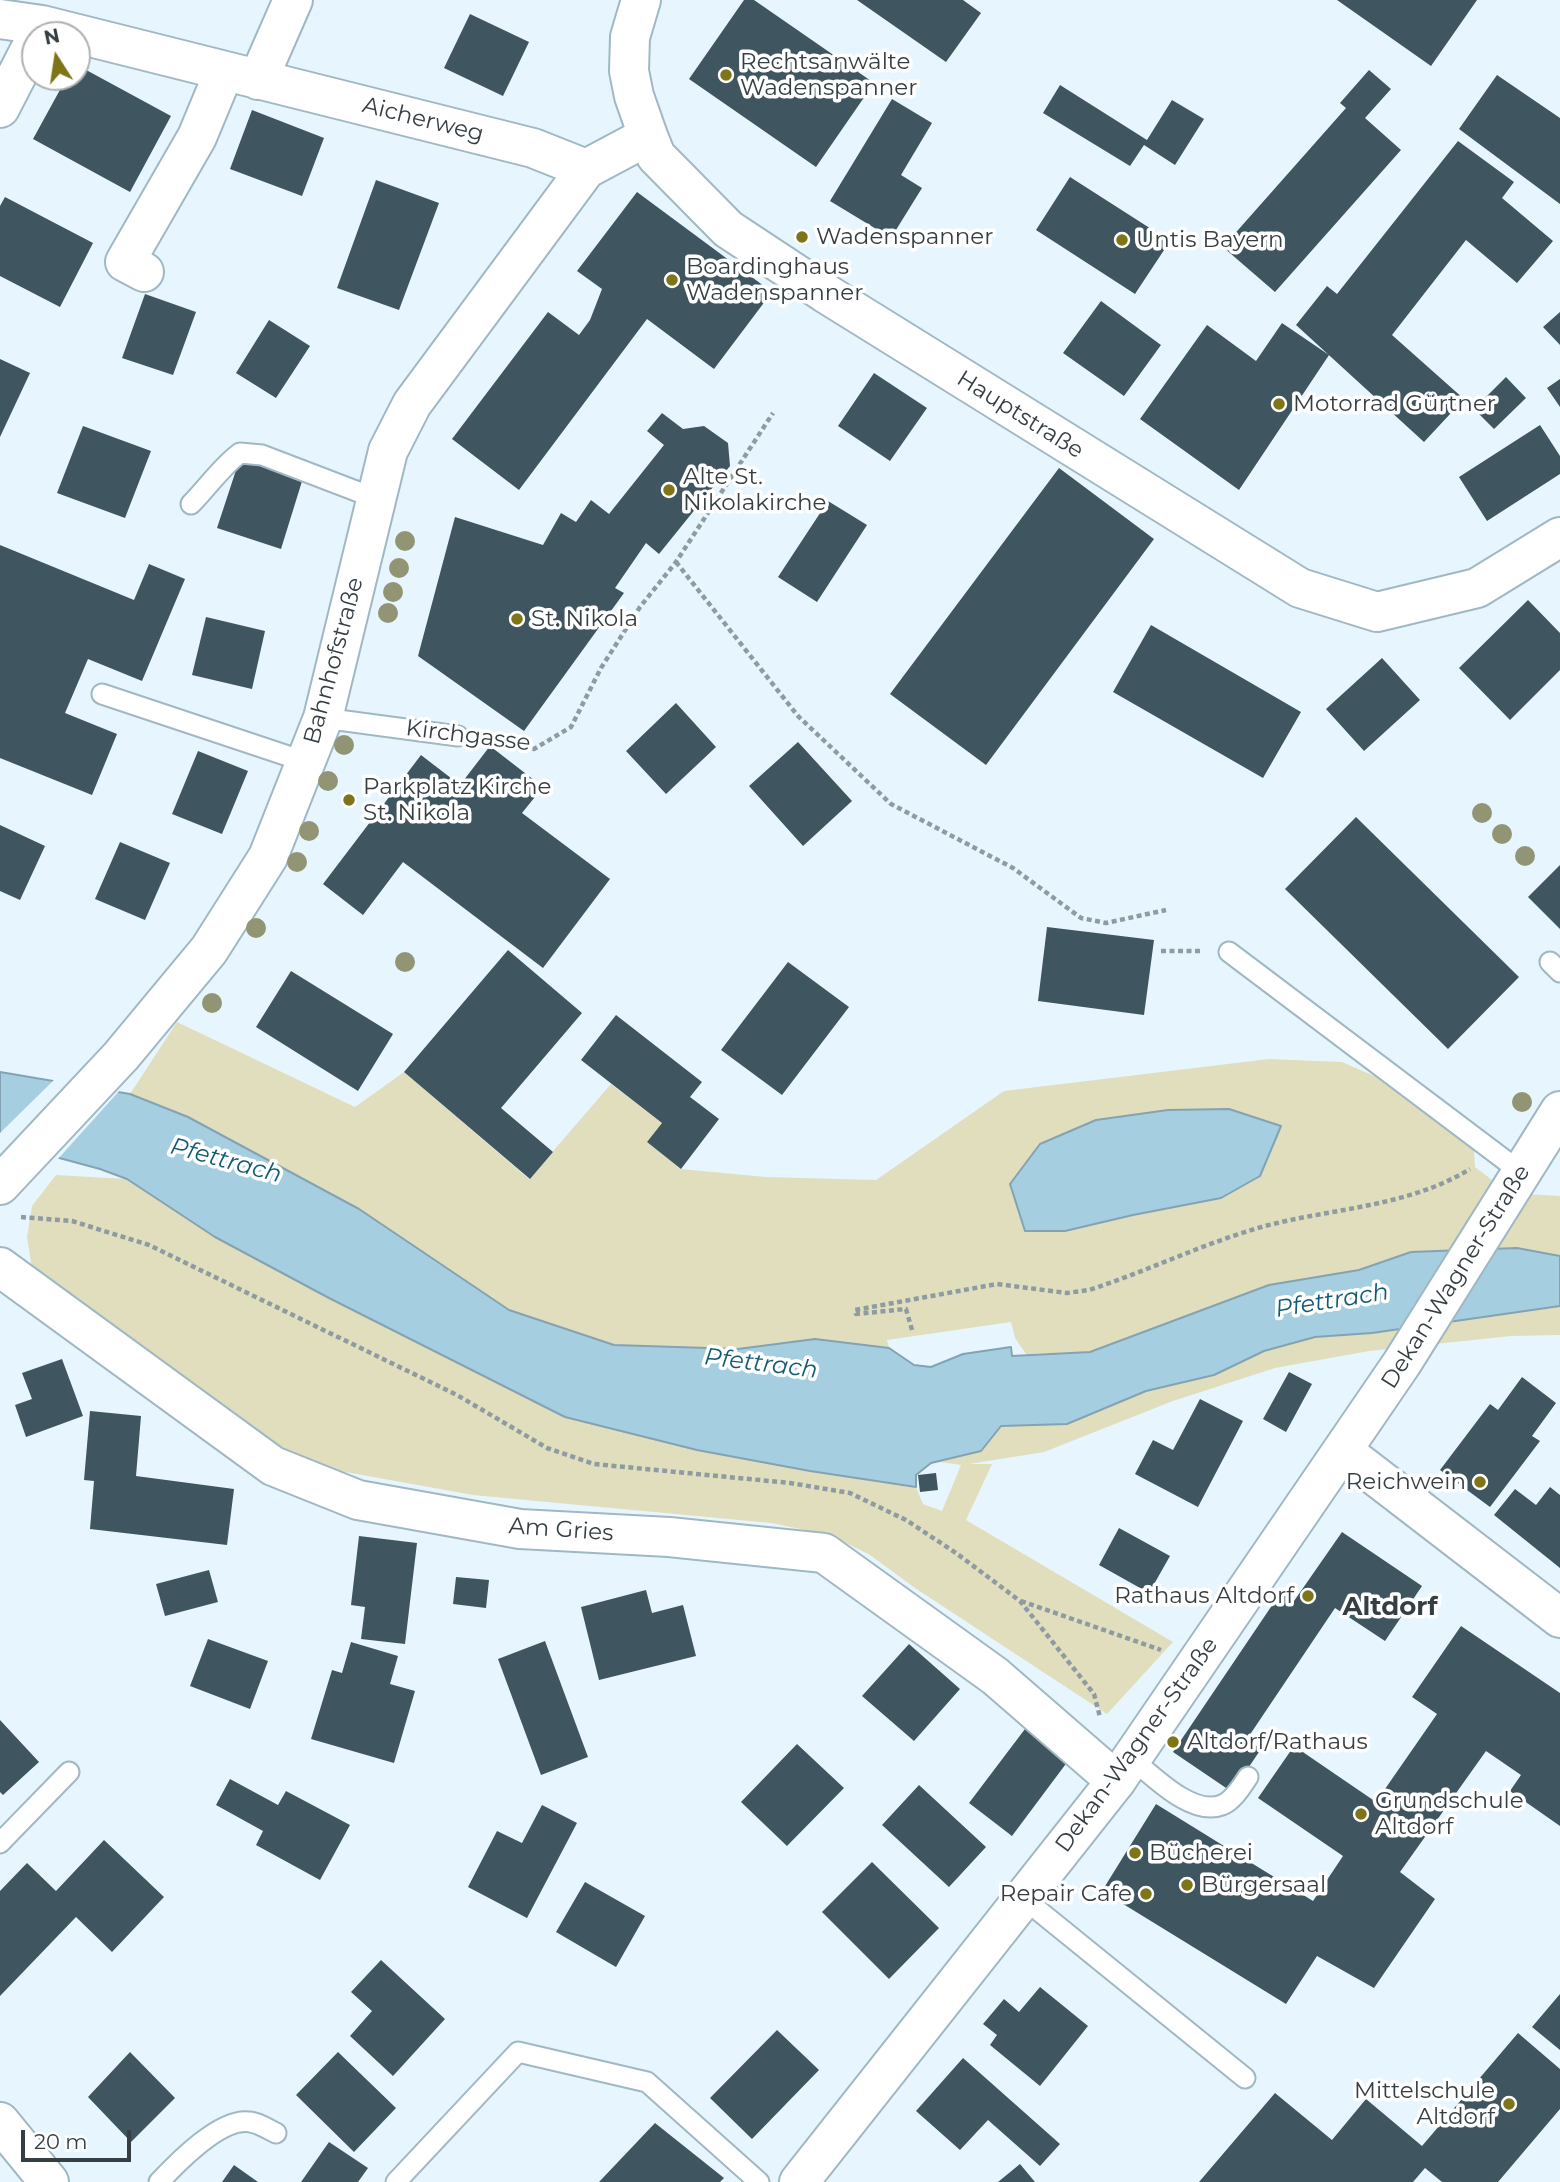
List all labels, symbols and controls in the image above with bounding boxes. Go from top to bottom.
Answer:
north arrow [21,21,91,91]
text: N [42,24,62,50]
place label: Rechtsanwälte Wadenspanner [740,48,917,102]
marker: Rechtsanwälte Wadenspanner [718,67,734,83]
street label: Aicherweg [360,92,486,148]
place label: Wadenspanner [816,223,993,251]
place label: Untis Bayern [1136,226,1284,254]
marker: Wadenspanner [794,229,810,245]
marker: Untis Bayern [1114,232,1130,248]
place label: Boardinghaus Wadenspanner [686,253,863,307]
marker: Boardinghaus Wadenspanner [664,272,680,288]
street label: Hauptstraße [951,365,1089,465]
place label: Motorrad Gürtner [1293,390,1496,418]
marker: Motorrad Gürtner [1271,396,1287,412]
place label: Alte St. Nikolakirche [683,463,826,517]
marker: Alte St. Nikolakirche [661,482,677,498]
street label: Bahnhofstraße [298,575,370,747]
place label: St. Nikola [531,605,638,633]
marker: St. Nikola [509,611,525,627]
street label: Kirchgasse [404,715,532,757]
place label: Parkplatz Kirche St. Nikola [363,773,552,827]
marker: Parkplatz Kirche St. Nikola [341,792,357,808]
water label: Pfettrach [167,1132,285,1190]
street label: Dekan-Wagner-Straße [1376,1160,1536,1394]
water label: Pfettrach [1273,1278,1391,1324]
water label: Pfettrach [703,1343,819,1385]
place label: Reichwein [1346,1468,1466,1496]
marker: Reichwein [1472,1474,1488,1490]
street label: Am Gries [508,1513,614,1547]
place label: Rathaus Altdorf [1114,1582,1294,1610]
marker: Rathaus Altdorf [1300,1588,1316,1604]
district label: Altdorf [1343,1591,1437,1623]
street label: Dekan-Wagner-Straße [1050,1632,1224,1858]
place label: Altdorf/Rathaus [1187,1728,1368,1756]
marker: Altdorf/Rathaus [1165,1734,1181,1750]
place label: Grundschule Altdorf [1375,1787,1524,1841]
marker: Grundschule Altdorf [1353,1806,1369,1822]
place label: Bücherei [1149,1839,1253,1867]
marker: Bücherei [1127,1845,1143,1861]
place label: Bürgersaal [1201,1871,1326,1899]
marker: Bürgersaal [1179,1877,1195,1893]
place label: Repair Cafe [1000,1880,1132,1908]
marker: Repair Cafe [1138,1886,1154,1902]
place label: Mittelschule Altdorf [1354,2077,1495,2131]
marker: Mittelschule Altdorf [1501,2096,1517,2112]
scale bar [24,2116,135,2160]
text: 20 m [34,2129,88,2154]

